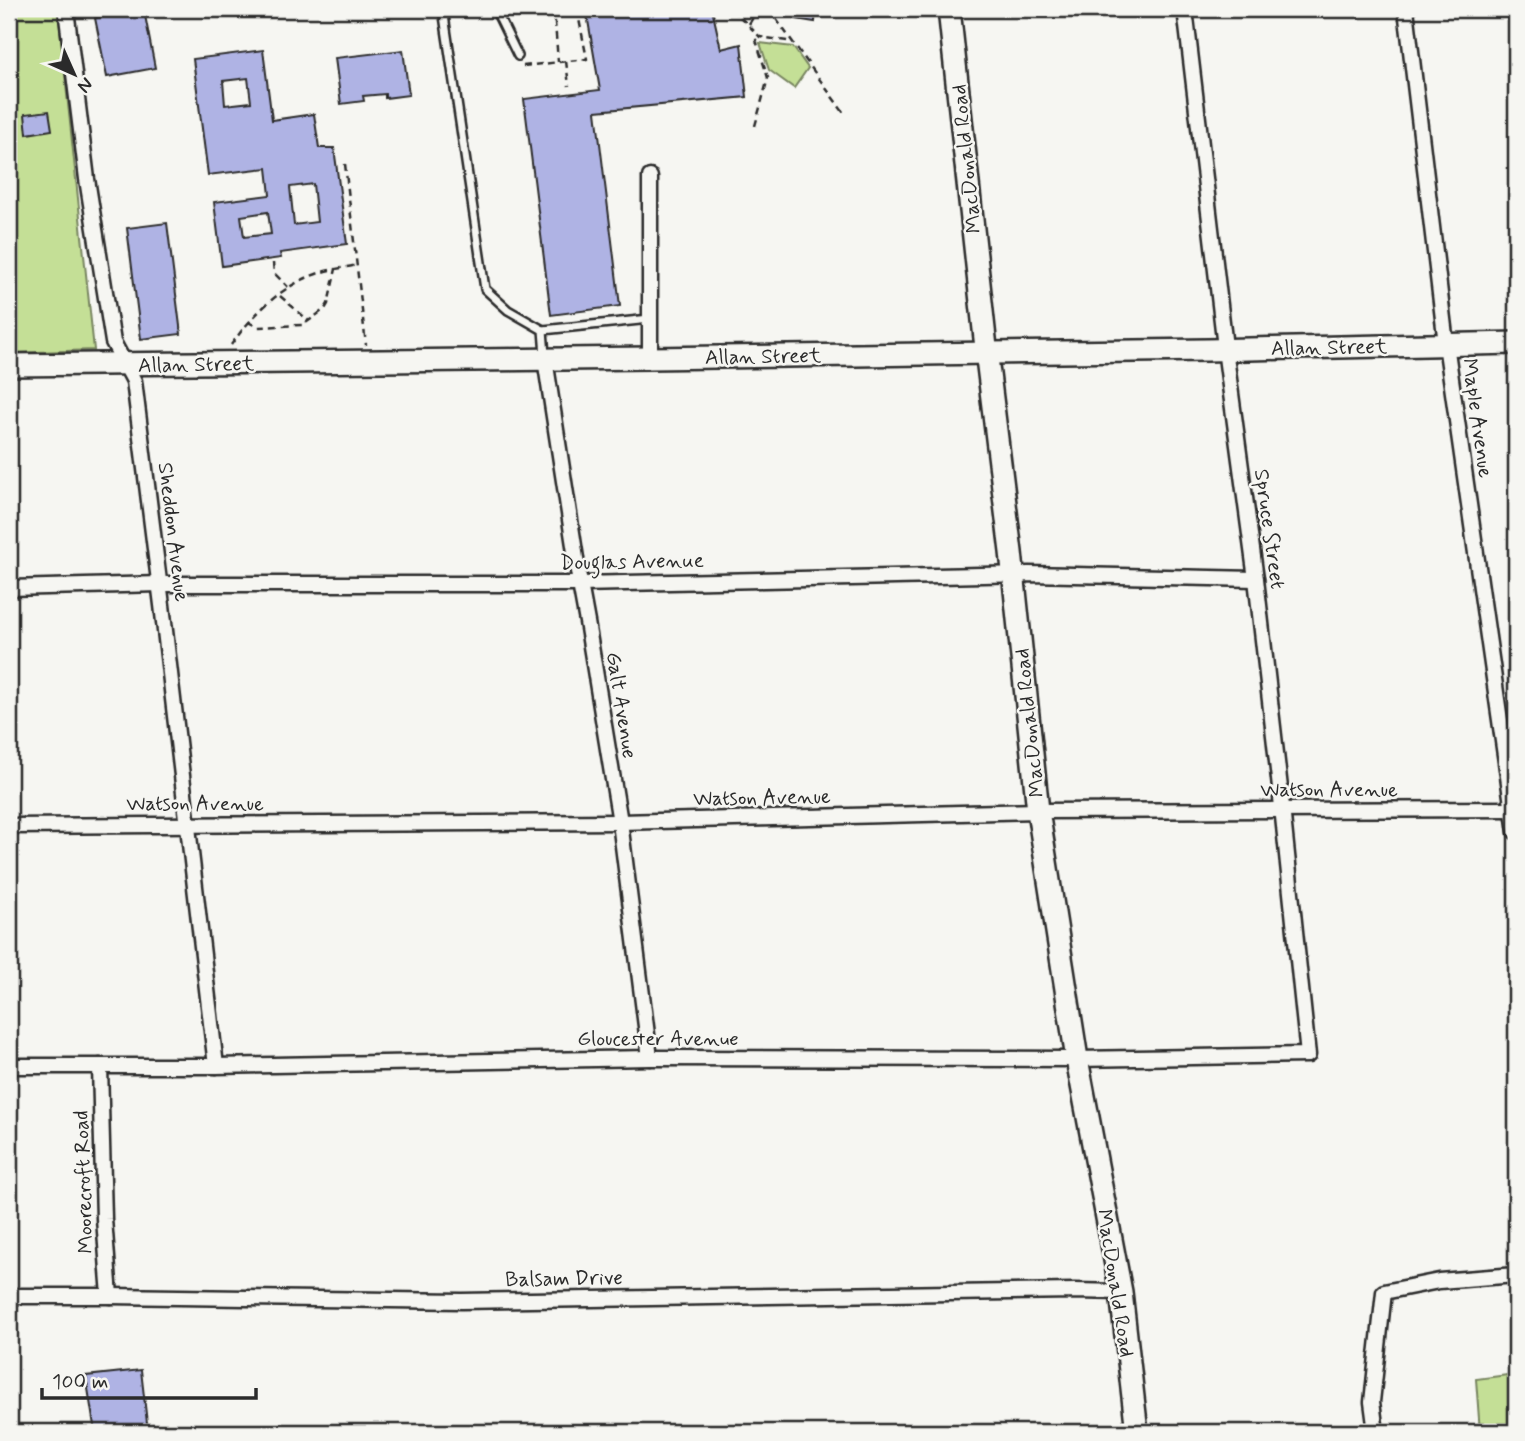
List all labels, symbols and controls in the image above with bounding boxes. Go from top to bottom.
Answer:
north arrow [38,38,108,108]
text: N [72,72,98,98]
street label: MacDonald Road [945,83,989,235]
street label: Allan Street [1271,333,1388,363]
street label: Allan Street [705,342,822,372]
street label: Allan Street [138,350,255,380]
street label: Maple Avenue [1455,357,1499,480]
street label: Sheddon Avenue [151,461,195,603]
street label: Spruce Street [1247,467,1291,591]
street label: Douglas Avenue [560,547,704,579]
street label: MacDonald Road [1008,647,1052,799]
street label: Galt Avenue [599,650,643,761]
street label: Watson Avenue [1260,776,1398,804]
street label: Watson Avenue [693,783,831,813]
street label: Watson Avenue [126,790,264,818]
street label: Gloucester Avenue [577,1025,739,1053]
street label: Moorecroft Road [68,1110,100,1254]
street label: MacDonald Road [1089,1207,1141,1359]
street label: Balsam Drive [505,1264,623,1294]
scale bar [42,1357,256,1401]
text: 100 m [52,1368,108,1396]

